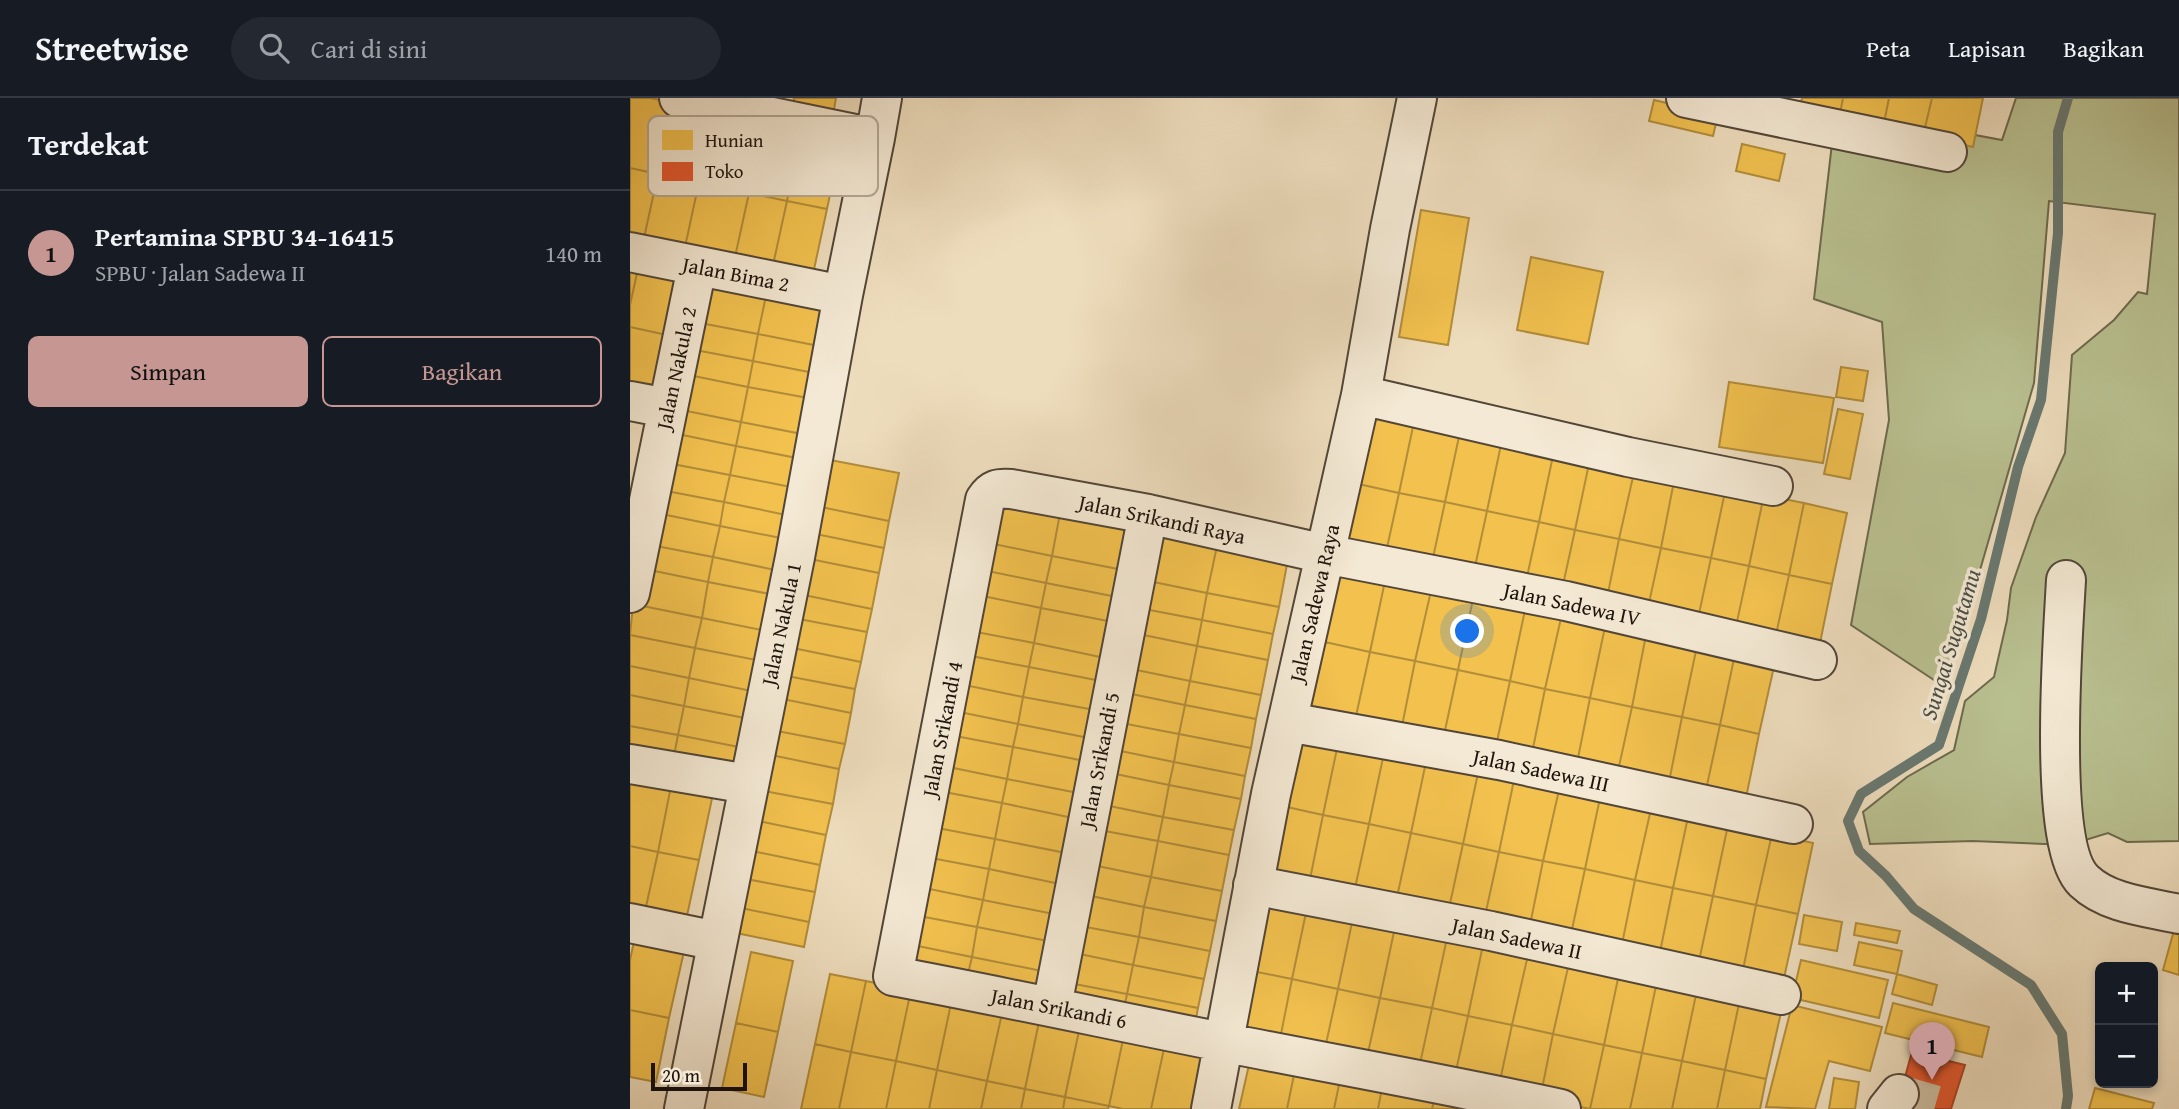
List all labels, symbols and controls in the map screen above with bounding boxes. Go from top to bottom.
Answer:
search box [231,17,721,80]
text: Streetwise [35,24,189,72]
icon: search [255,29,293,67]
text: Cari di sini [311,29,427,68]
text: Peta [1866,31,1910,66]
text: Lapisan [1948,31,2025,66]
text: Bagikan [2063,31,2144,66]
legend [648,116,878,196]
text: Terdekat [28,122,148,166]
text: Hunian [705,126,764,154]
text: Toko [705,157,744,185]
text: Pertamina SPBU 34-16415 [95,217,395,256]
text: 1 [45,237,57,270]
text: 140 m [545,237,602,270]
street label: Jalan Bima 2 [677,248,792,300]
text: SPBU · Jalan Sadewa II [95,256,305,289]
street label: Jalan Nakula 2 [647,304,704,435]
button: Simpan [28,336,308,407]
button: Bagikan [322,336,602,407]
street label: Jalan Srikandi Raya [1073,486,1248,552]
street label: Jalan Sadewa Raya [1280,521,1347,688]
street label: Jalan Nakula 1 [752,560,809,691]
water label: Sungai Sugutamu [1911,564,1989,724]
street label: Jalan Sadewa IV [1498,574,1644,634]
your location [1450,614,1484,648]
street label: Jalan Srikandi 4 [913,658,970,803]
street label: Jalan Srikandi 5 [1070,689,1127,834]
street label: Jalan Sadewa III [1467,740,1612,800]
street label: Jalan Sadewa II [1446,908,1585,967]
map controls [2095,962,2158,1088]
button: + [2095,962,2158,1025]
street label: Jalan Srikandi 6 [985,979,1130,1036]
pin: 1 [1909,1022,1955,1080]
button: − [2095,1025,2158,1088]
scale bar [651,1060,747,1092]
text: 20 m [662,1061,700,1089]

